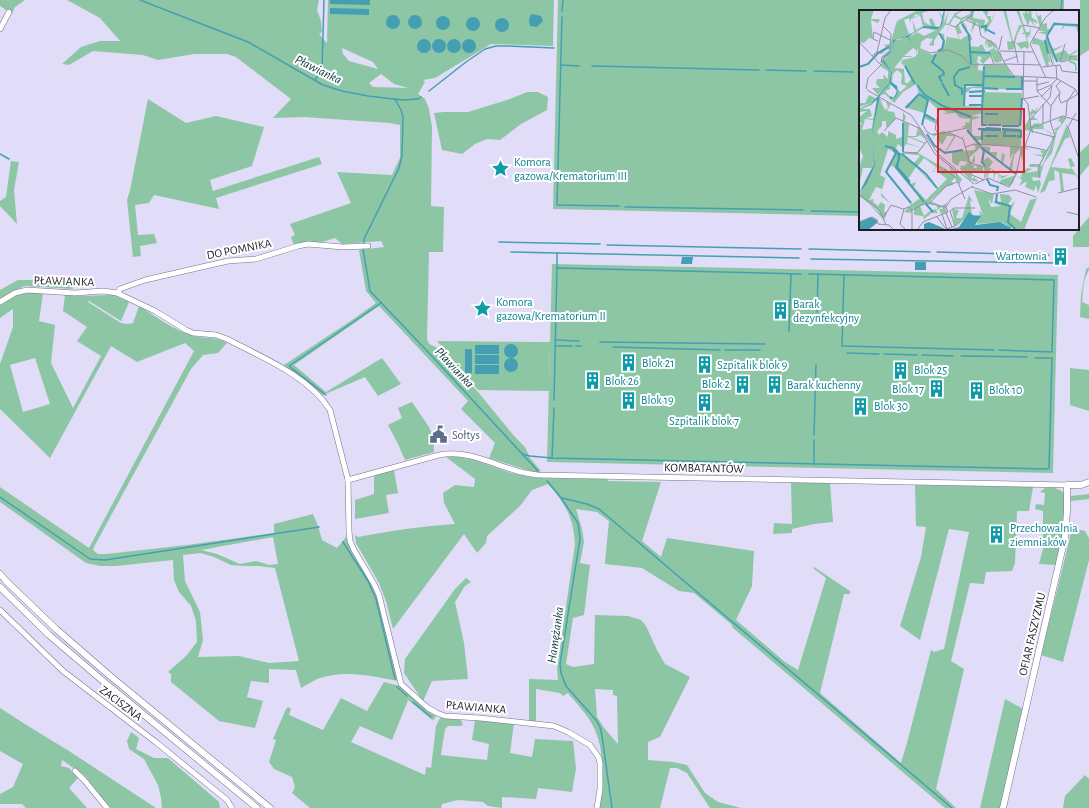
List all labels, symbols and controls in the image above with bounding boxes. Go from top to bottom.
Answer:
inset map [859,10,1079,230]
water label: Pławianka [293,53,344,87]
place label: Komora gazowa/Krematorium III [514,156,627,182]
place icon: Komora gazowa/Krematorium III [491,159,511,179]
street label: DO POMNIKA [206,237,272,261]
building icon: Wartownia [1050,246,1070,266]
place label: Wartownia [996,250,1047,262]
street label: PŁAWIANKA [33,274,95,288]
place label: Komora gazowa/Krematorium II [496,296,606,322]
place label: Barak dezynfekcyjny [793,298,859,325]
place icon: Komora gazowa/Krematorium II [473,299,493,319]
building icon: Barak dezynfekcyjny [770,301,790,321]
water label: Pławianka [432,345,476,391]
building icon: Blok 21 [619,353,639,373]
building icon: Szpitalik blok 9 [694,355,714,375]
place label: Blok 21 [642,357,674,369]
place label: Szpitalik blok 9 [717,359,788,371]
building icon: Blok 25 [891,360,911,380]
place label: Blok 25 [914,364,947,376]
building icon: Blok 26 [582,371,602,391]
building icon: Blok 2 [733,374,753,394]
place label: Blok 26 [605,375,639,387]
building icon: Barak kuchenny [764,375,784,395]
place label: Blok 2 [702,378,731,390]
place label: Barak kuchenny [787,379,861,392]
building icon: Blok 17 [927,379,947,399]
building icon: Blok 10 [966,380,986,400]
place label: Blok 17 [892,383,924,395]
place label: Blok 10 [989,384,1022,396]
building icon: Blok 19 [618,390,638,410]
building icon: Szpitalik blok 7 [694,392,714,412]
place label: Blok 19 [641,394,674,406]
building icon: Blok 30 [851,396,871,416]
place label: Blok 30 [874,400,908,412]
place label: Szpitalik blok 7 [669,415,739,427]
public building icon: Sołtys [429,425,449,445]
place label: Sołtys [452,429,480,442]
street label: KOMBATANTÓW [664,460,744,475]
place label: Przechowalnia ziemniaków [1010,522,1078,548]
building icon: Przechowalnia ziemniaków [987,525,1007,545]
street label: OFIAR FASZYZMU [1017,591,1047,677]
water label: Hamężanka [546,606,566,664]
street label: ZACISZNA [98,683,145,723]
street label: PŁAWIANKA [445,698,507,716]

